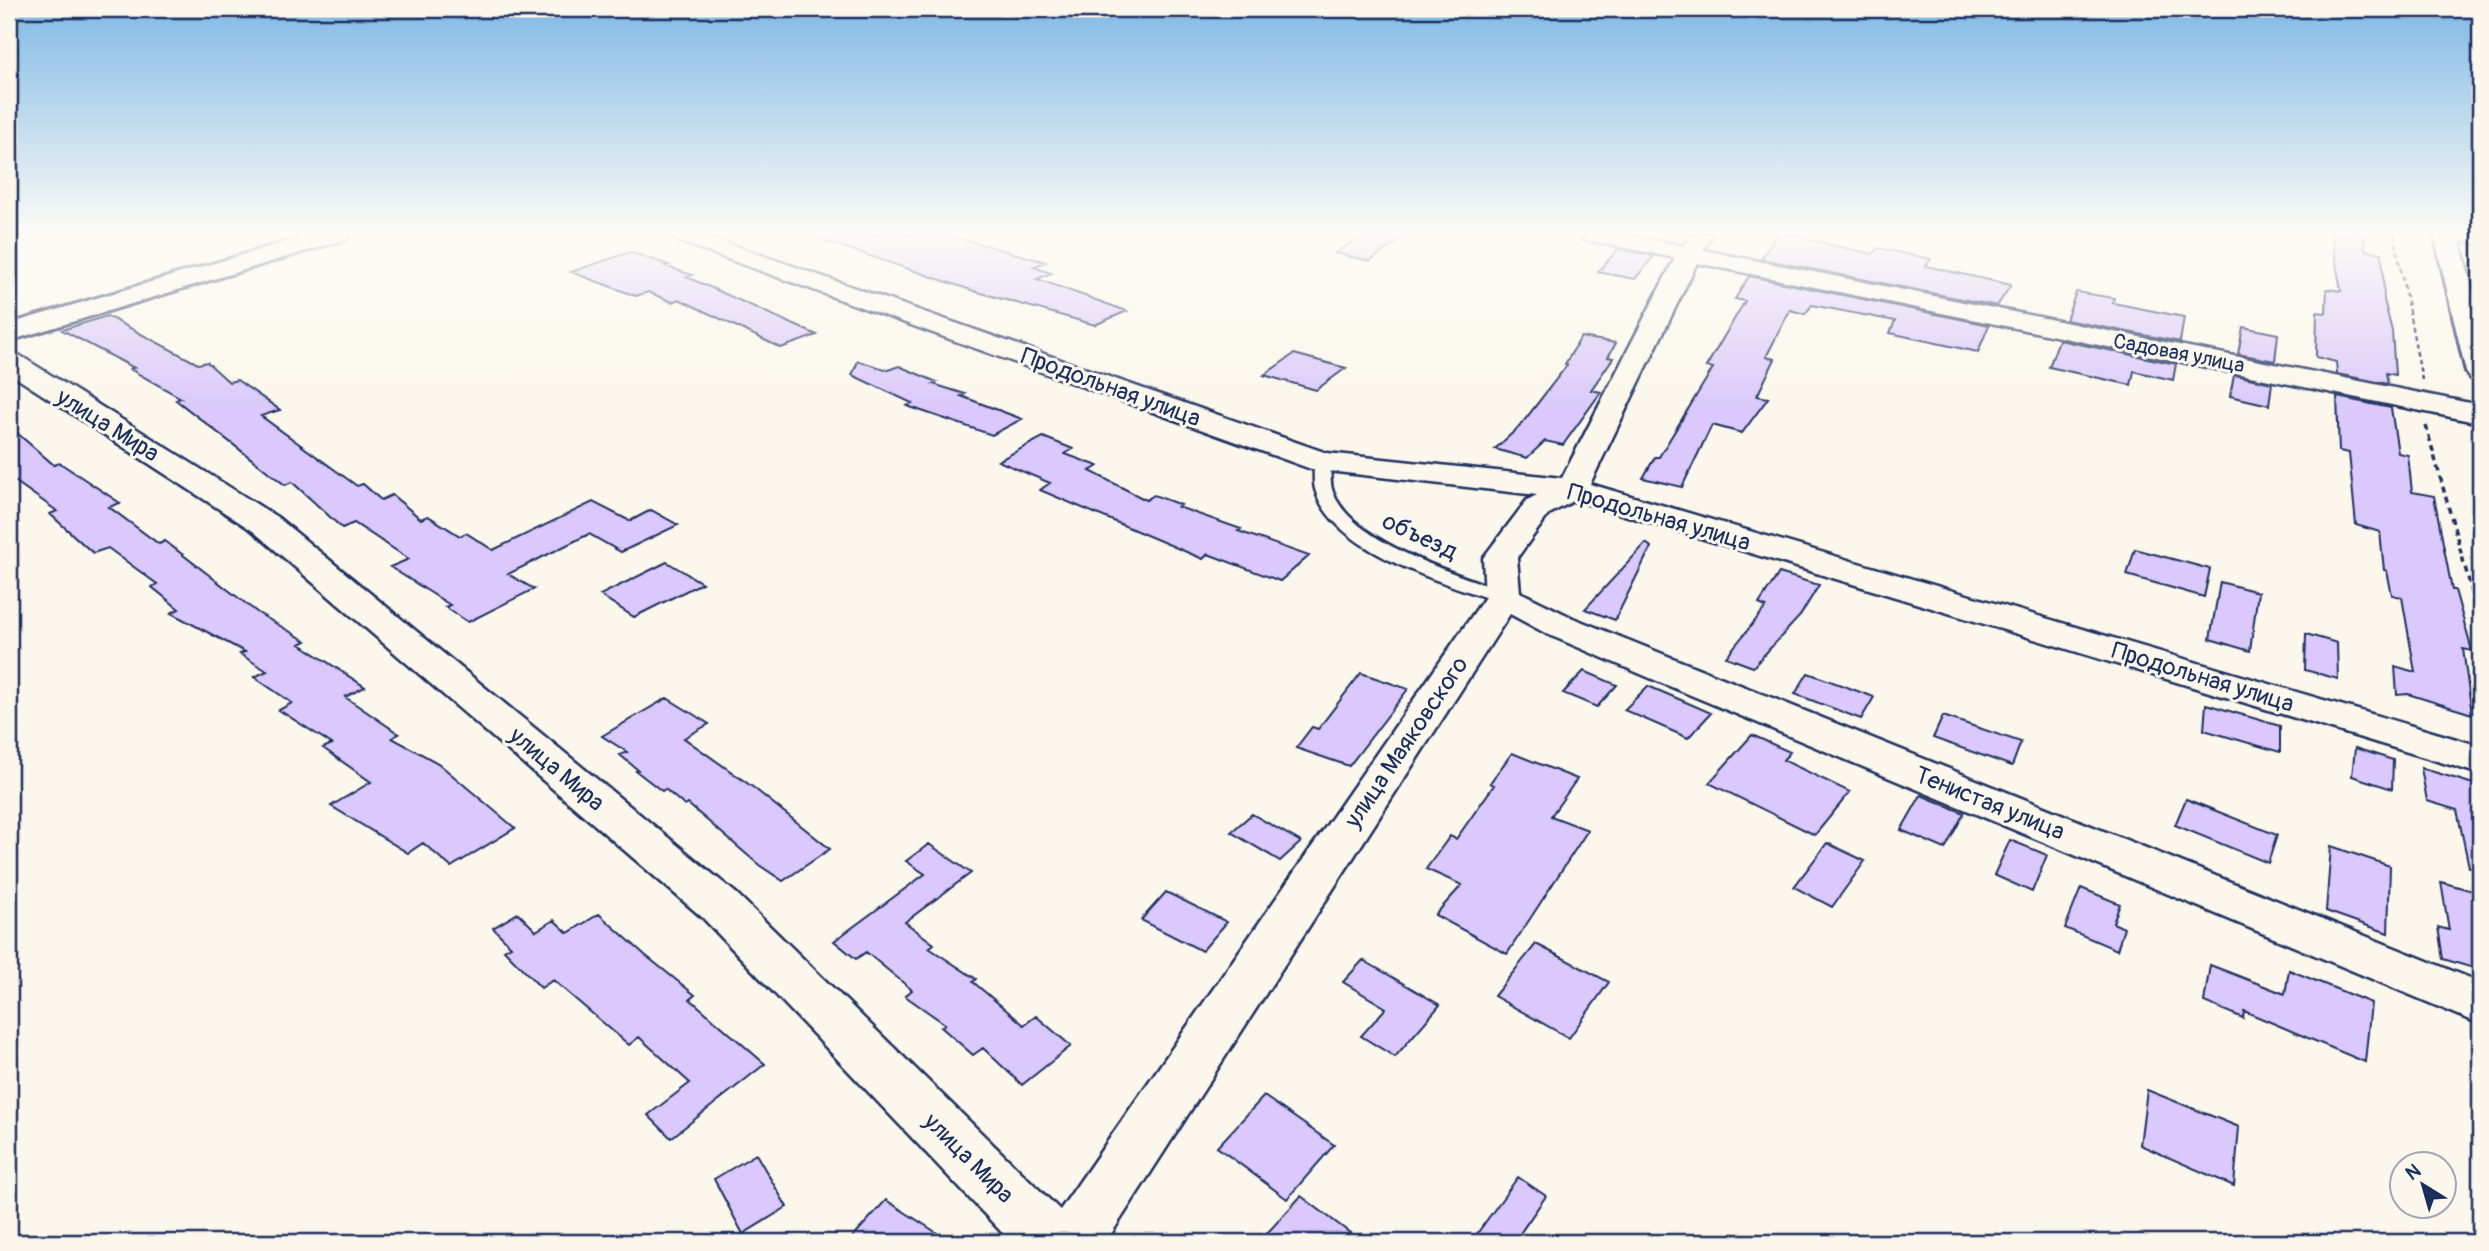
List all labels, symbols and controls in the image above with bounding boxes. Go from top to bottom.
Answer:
street label: Садовая улица [2111,328,2247,379]
street label: Продольная улица [1017,342,1205,433]
street label: улица Мира [50,382,164,468]
street label: Продольная улица [1564,478,1754,557]
street label: объезд [1378,507,1462,567]
street label: Продольная улица [2108,636,2297,719]
street label: улица Маяковского [1338,651,1474,834]
street label: улица Мира [502,721,610,818]
street label: Тенистая улица [1911,760,2069,847]
street label: улица Мира [917,1107,1020,1209]
north arrow [2388,1150,2458,1220]
text: N [2401,1159,2426,1186]

